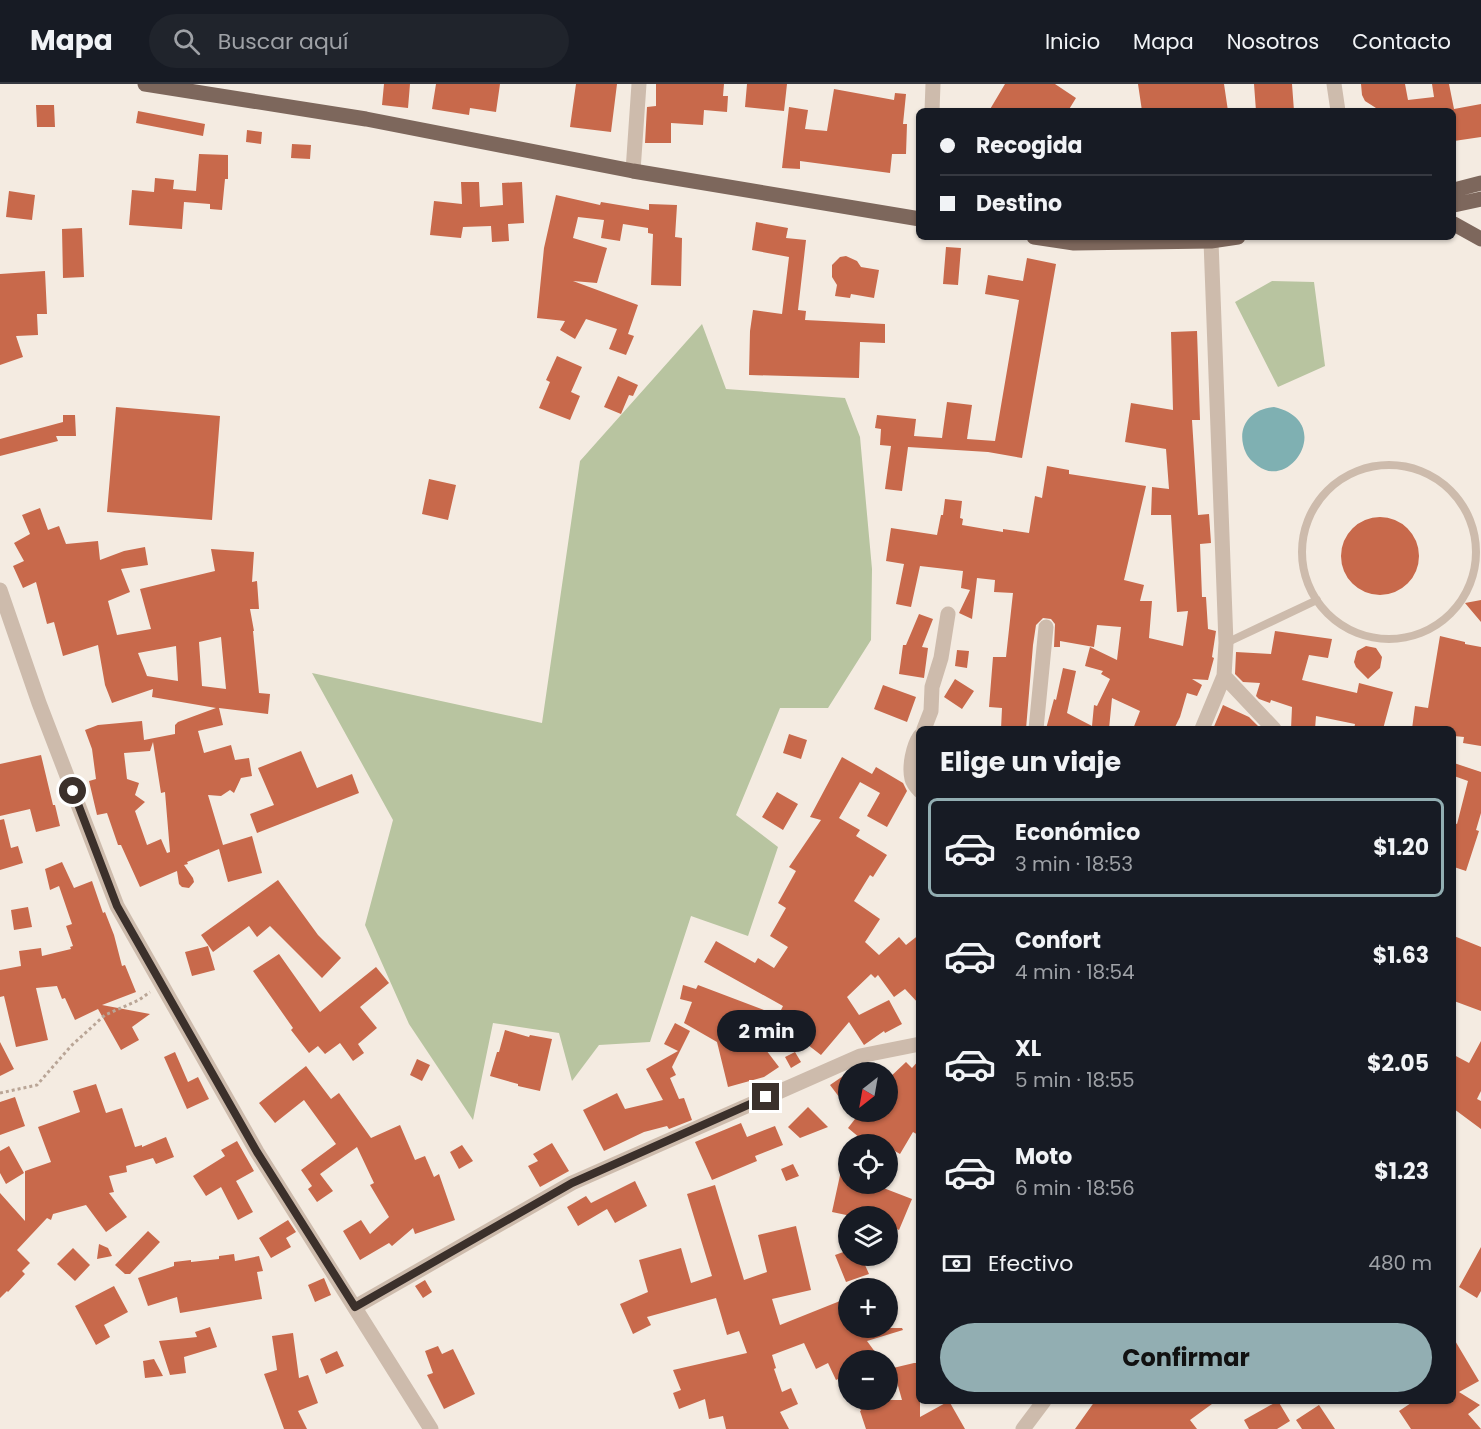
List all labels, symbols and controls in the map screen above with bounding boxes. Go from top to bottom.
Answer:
search box [149,14,569,68]
text: Mapa [30,21,113,60]
icon: search [170,25,203,58]
text: Buscar aquí [218,26,348,57]
text: Inicio [1045,27,1100,56]
text: Mapa [1133,27,1194,56]
text: Nosotros [1227,27,1319,56]
text: Contacto [1352,27,1451,56]
text: Recogida [976,130,1083,161]
text: Destino [976,188,1062,219]
text: Elige un viaje [940,743,1121,780]
route start [59,777,86,804]
text: Económico [1015,817,1140,848]
icon: car [943,821,997,875]
text: $1.20 [1373,832,1429,863]
text: 3 min · 18:53 [1015,850,1133,878]
text: Confort [1015,925,1101,956]
icon: car [943,929,997,983]
text: $1.63 [1373,940,1429,971]
text: 4 min · 18:54 [1015,958,1135,986]
callout: 2 min [716,1010,816,1052]
text: 2 min [738,1017,795,1045]
text: XL [1015,1033,1041,1064]
icon: car [943,1037,997,1091]
text: $2.05 [1367,1048,1429,1079]
north arrow [838,1062,898,1122]
map controls [838,1062,898,1410]
text: 5 min · 18:55 [1015,1066,1135,1094]
route end [752,1083,779,1110]
button: locate [838,1134,898,1194]
text: Moto [1015,1141,1072,1172]
icon: car [943,1145,997,1199]
text: $1.23 [1374,1156,1429,1187]
text: 6 min · 18:56 [1015,1174,1135,1202]
button: layers [838,1206,898,1266]
icon: cash [940,1247,973,1280]
text: Efectivo [988,1248,1073,1279]
text: 480 m [1368,1249,1432,1277]
button: + [838,1278,898,1338]
button: Confirmar [940,1323,1432,1392]
button: − [838,1350,898,1410]

